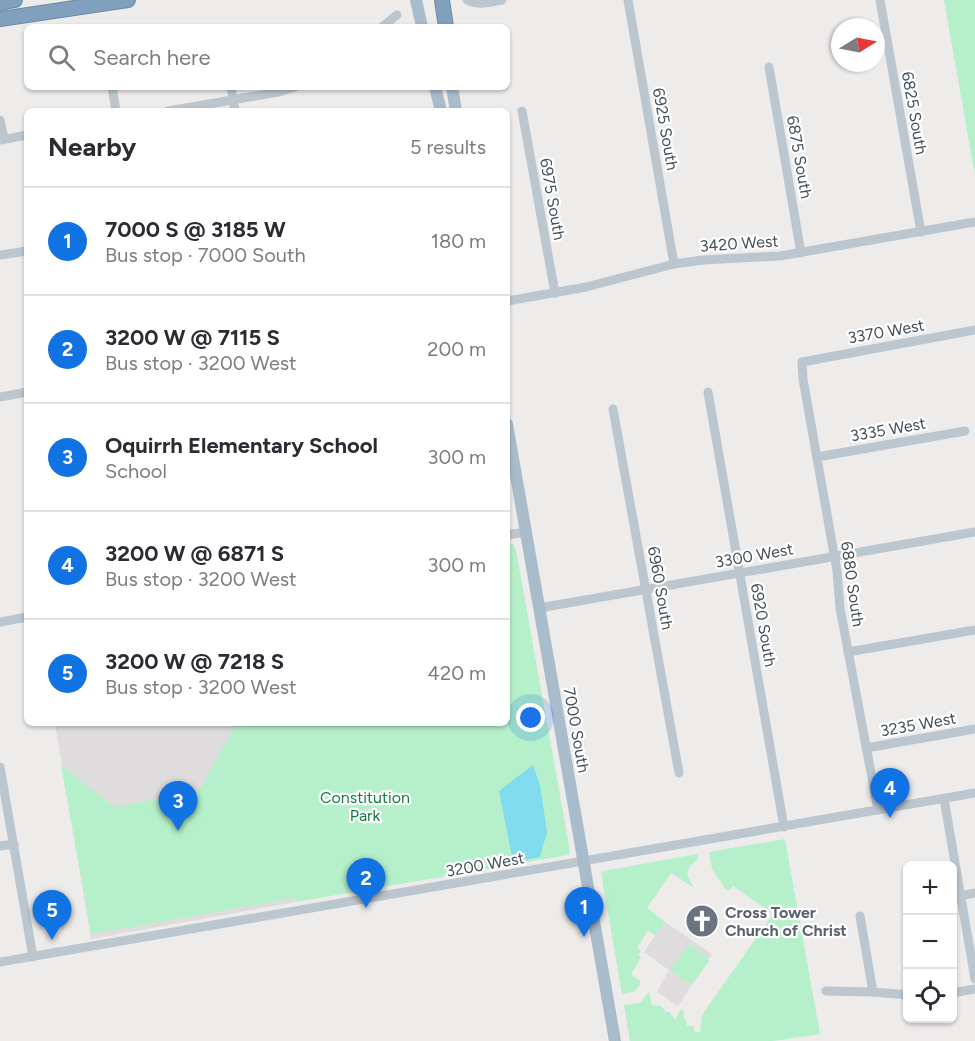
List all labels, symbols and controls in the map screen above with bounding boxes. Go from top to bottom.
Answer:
north arrow [831,18,885,72]
search box [24,24,510,90]
icon: search [45,41,78,74]
text: Search here [93,44,211,71]
street label: 6825 South [898,70,931,156]
street label: 6925 South [649,86,682,172]
street label: 6875 South [783,114,816,200]
text: Nearby [48,131,136,163]
text: 5 results [410,135,486,159]
street label: 6975 South [536,157,569,242]
text: 7000 S @ 3185 W [105,216,286,243]
text: 1 [63,229,72,253]
text: 180 m [431,229,486,253]
street label: 3420 West [699,231,779,256]
text: Bus stop · 7000 South [105,243,306,267]
street label: 3370 West [846,315,926,348]
text: 3200 W @ 7115 S [105,324,280,351]
text: 2 [62,337,73,361]
text: 200 m [427,337,486,361]
text: Bus stop · 3200 West [105,351,297,375]
street label: 3335 West [849,414,927,445]
text: Oquirrh Elementary School [105,432,378,459]
text: 3 [62,445,73,469]
text: 300 m [428,445,486,469]
text: School [105,459,167,483]
street label: 3300 West [714,539,795,572]
text: 3200 W @ 6871 S [105,540,284,567]
street label: 6880 South [837,540,868,628]
street label: 6960 South [644,545,677,631]
text: 4 [61,553,74,577]
text: 300 m [428,553,486,577]
text: Bus stop · 3200 West [105,567,297,591]
street label: 6920 South [747,582,780,668]
text: 3200 W @ 7218 S [105,648,284,675]
text: 5 [62,661,73,685]
text: 420 m [428,661,486,685]
text: Bus stop · 3200 West [105,675,297,699]
street label: 7000 South [560,686,593,774]
your location [516,703,545,732]
street label: 3235 West [879,708,957,740]
pin: 4 [870,768,910,818]
pin: 3 [158,782,198,831]
park label: Constitution Park [320,788,410,825]
street label: 3200 West [445,848,526,881]
pin: 2 [346,858,386,908]
map controls [903,861,957,1023]
button: + [903,861,957,915]
pin: 1 [564,888,604,937]
pin: 5 [32,890,72,940]
church icon: Cross Tower Church of Christ [684,903,720,939]
place label: Cross Tower Church of Christ [725,903,847,940]
button: − [903,915,957,969]
button: locate [903,969,957,1023]

